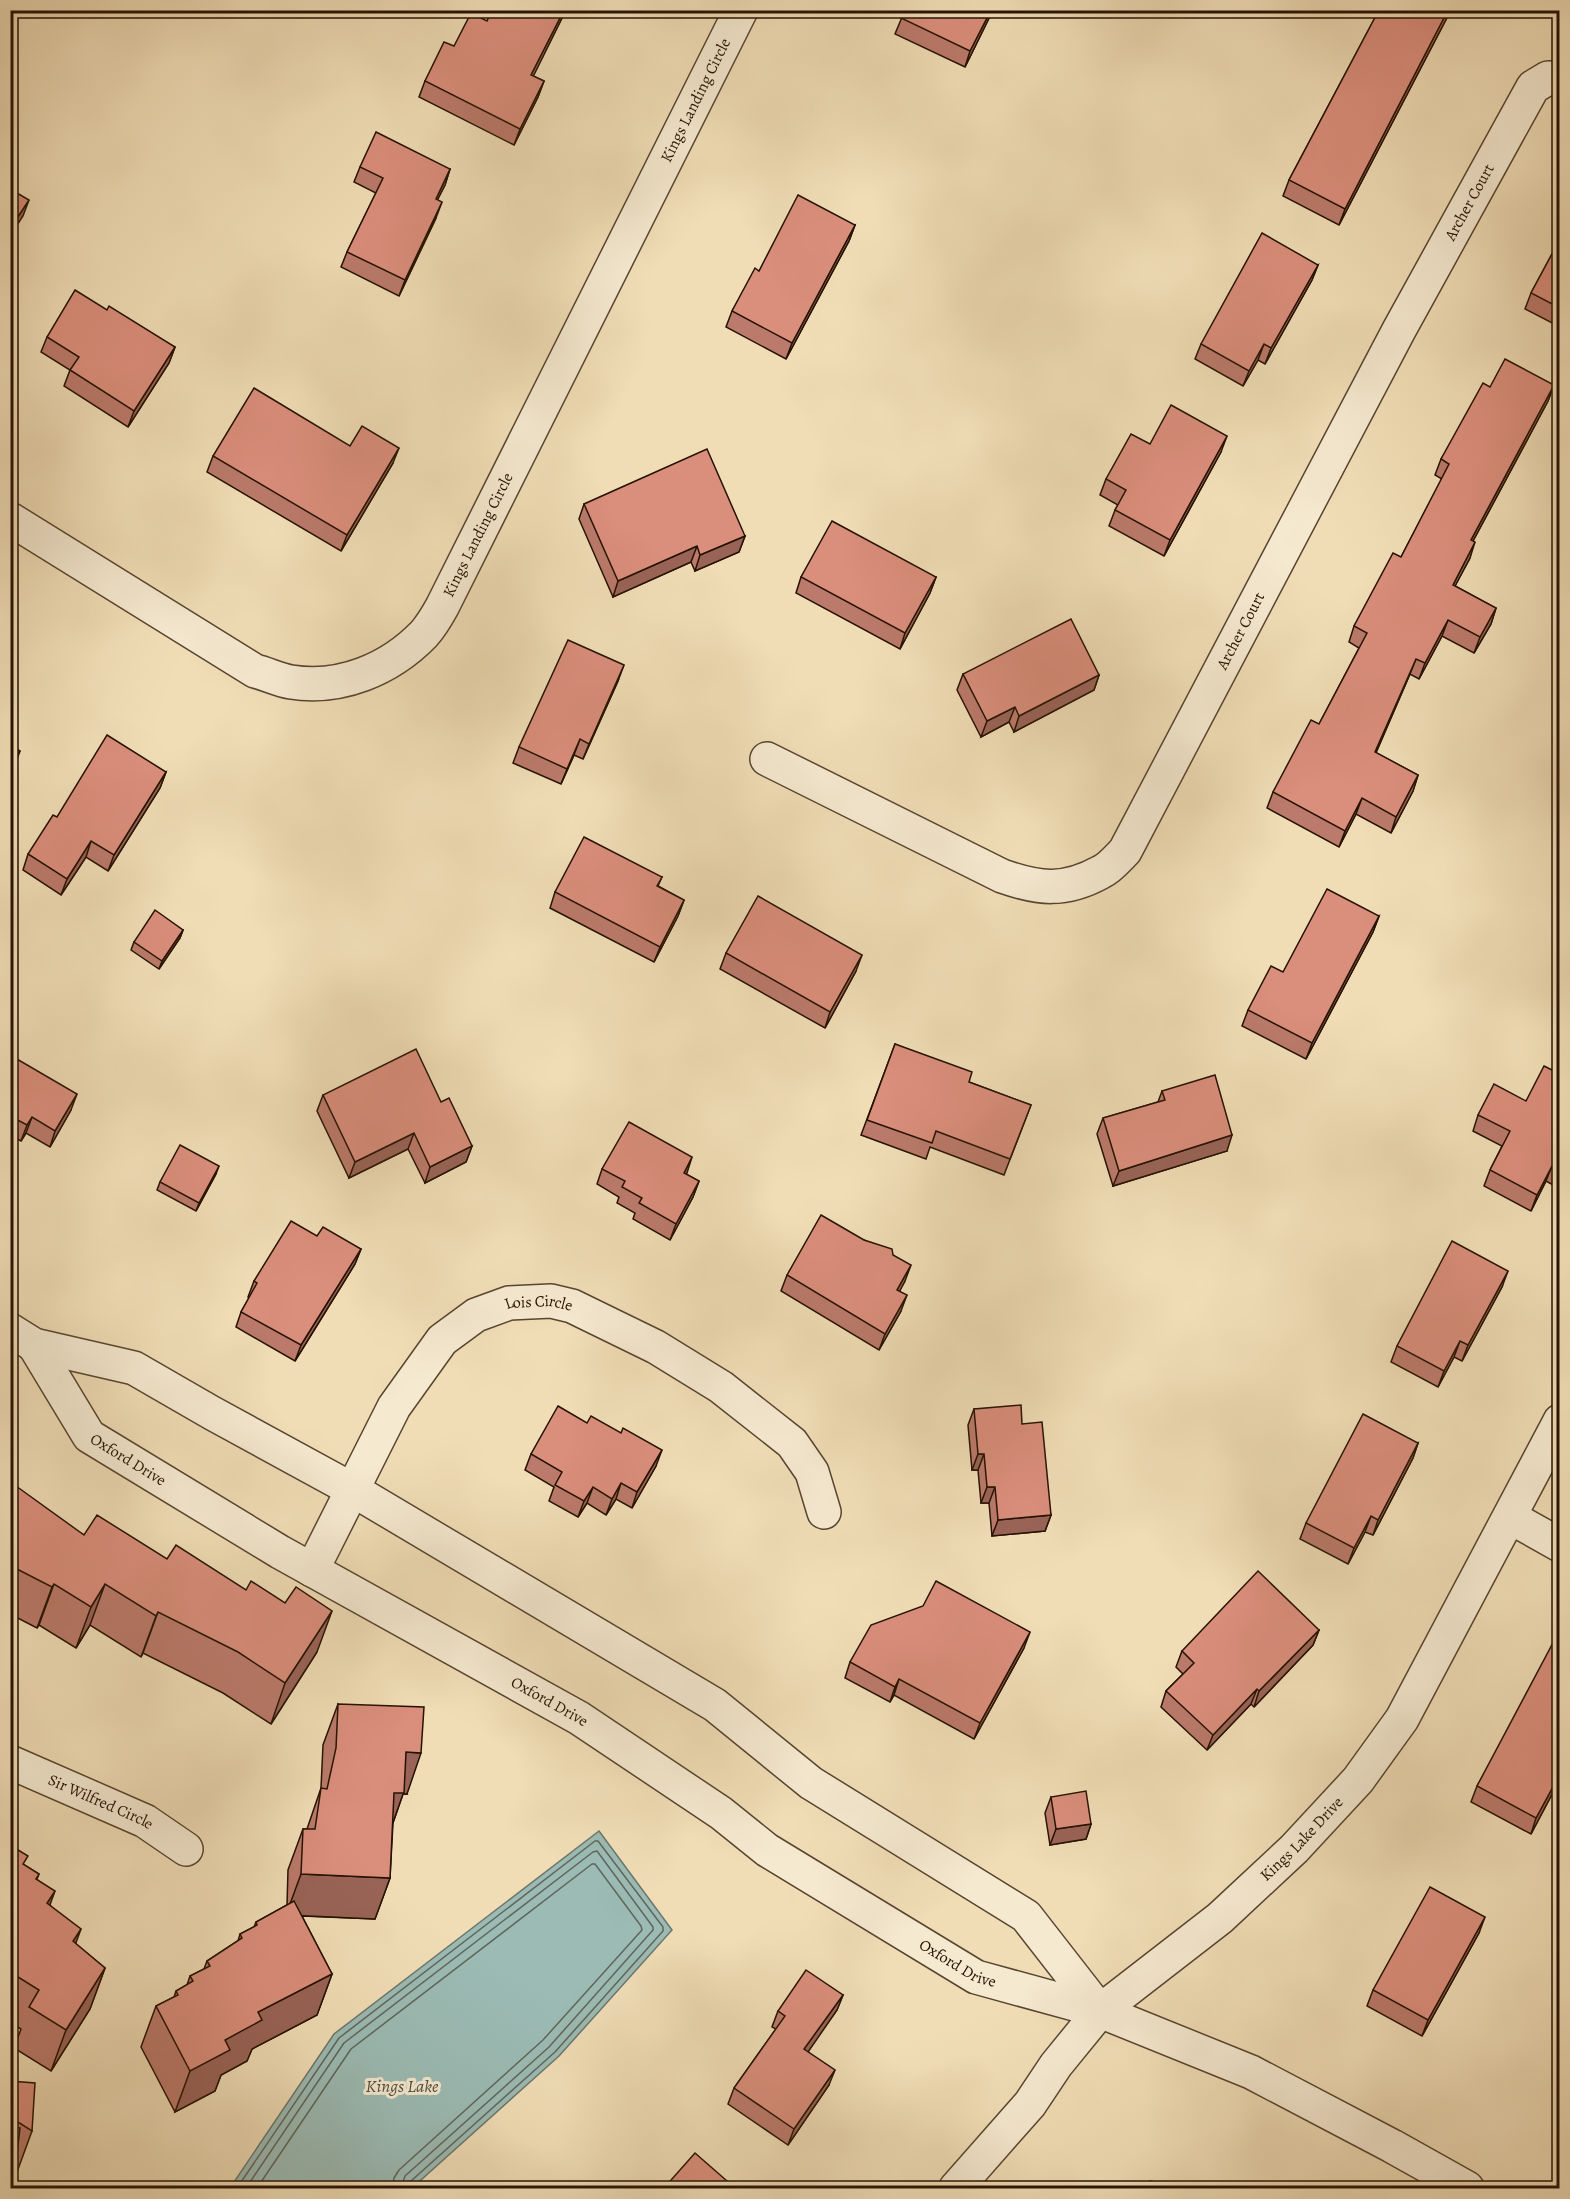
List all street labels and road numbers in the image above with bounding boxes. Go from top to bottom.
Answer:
street label: Kings Landing Circle [655,34,736,166]
street label: Archer Court [1439,160,1499,245]
street label: Kings Landing Circle [438,469,519,601]
street label: Archer Court [1211,588,1270,674]
street label: Lois Circle [501,1290,575,1317]
street label: Oxford Drive [86,1428,170,1491]
street label: Oxford Drive [507,1671,593,1732]
street label: Sir Wilfred Circle [44,1769,158,1835]
street label: Kings Lake Drive [1255,1792,1348,1886]
street label: Oxford Drive [915,1934,999,1993]

